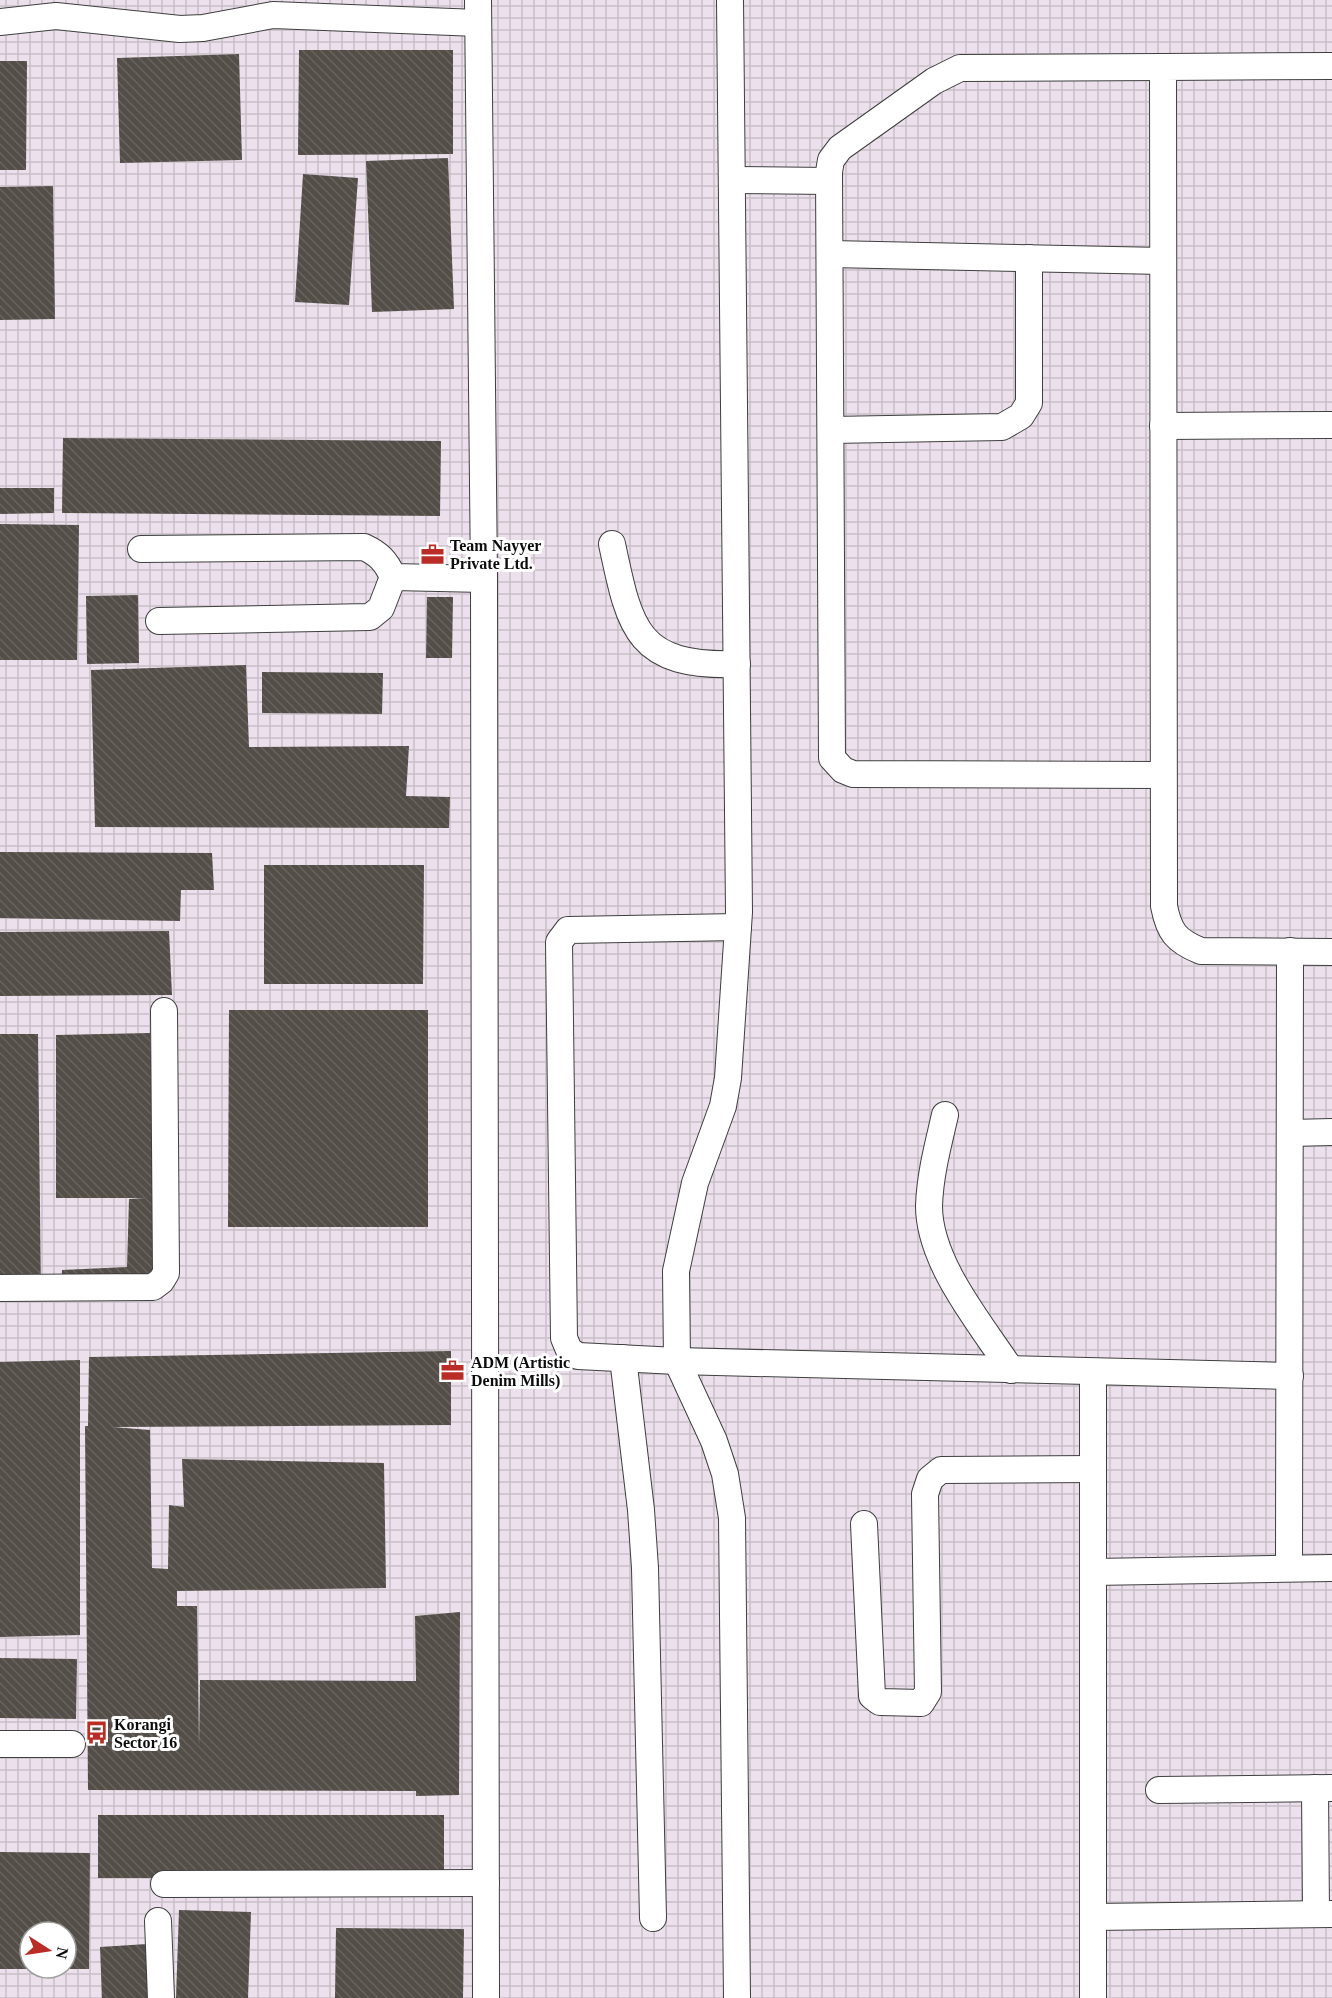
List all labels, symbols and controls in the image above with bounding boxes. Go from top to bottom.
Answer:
place label: Team Nayyer Private Ltd. [450,537,541,572]
office icon: Team Nayyer Private Ltd. [419,541,445,567]
place label: ADM (Artistic Denim Mills) [471,1354,570,1390]
office icon: ADM (Artistic Denim Mills) [440,1358,466,1384]
place label: Korangi Sector 16 [114,1716,177,1751]
bus stop icon: Korangi Sector 16 [83,1720,109,1746]
north arrow [18,1920,78,1980]
text: N [53,1946,72,1961]

